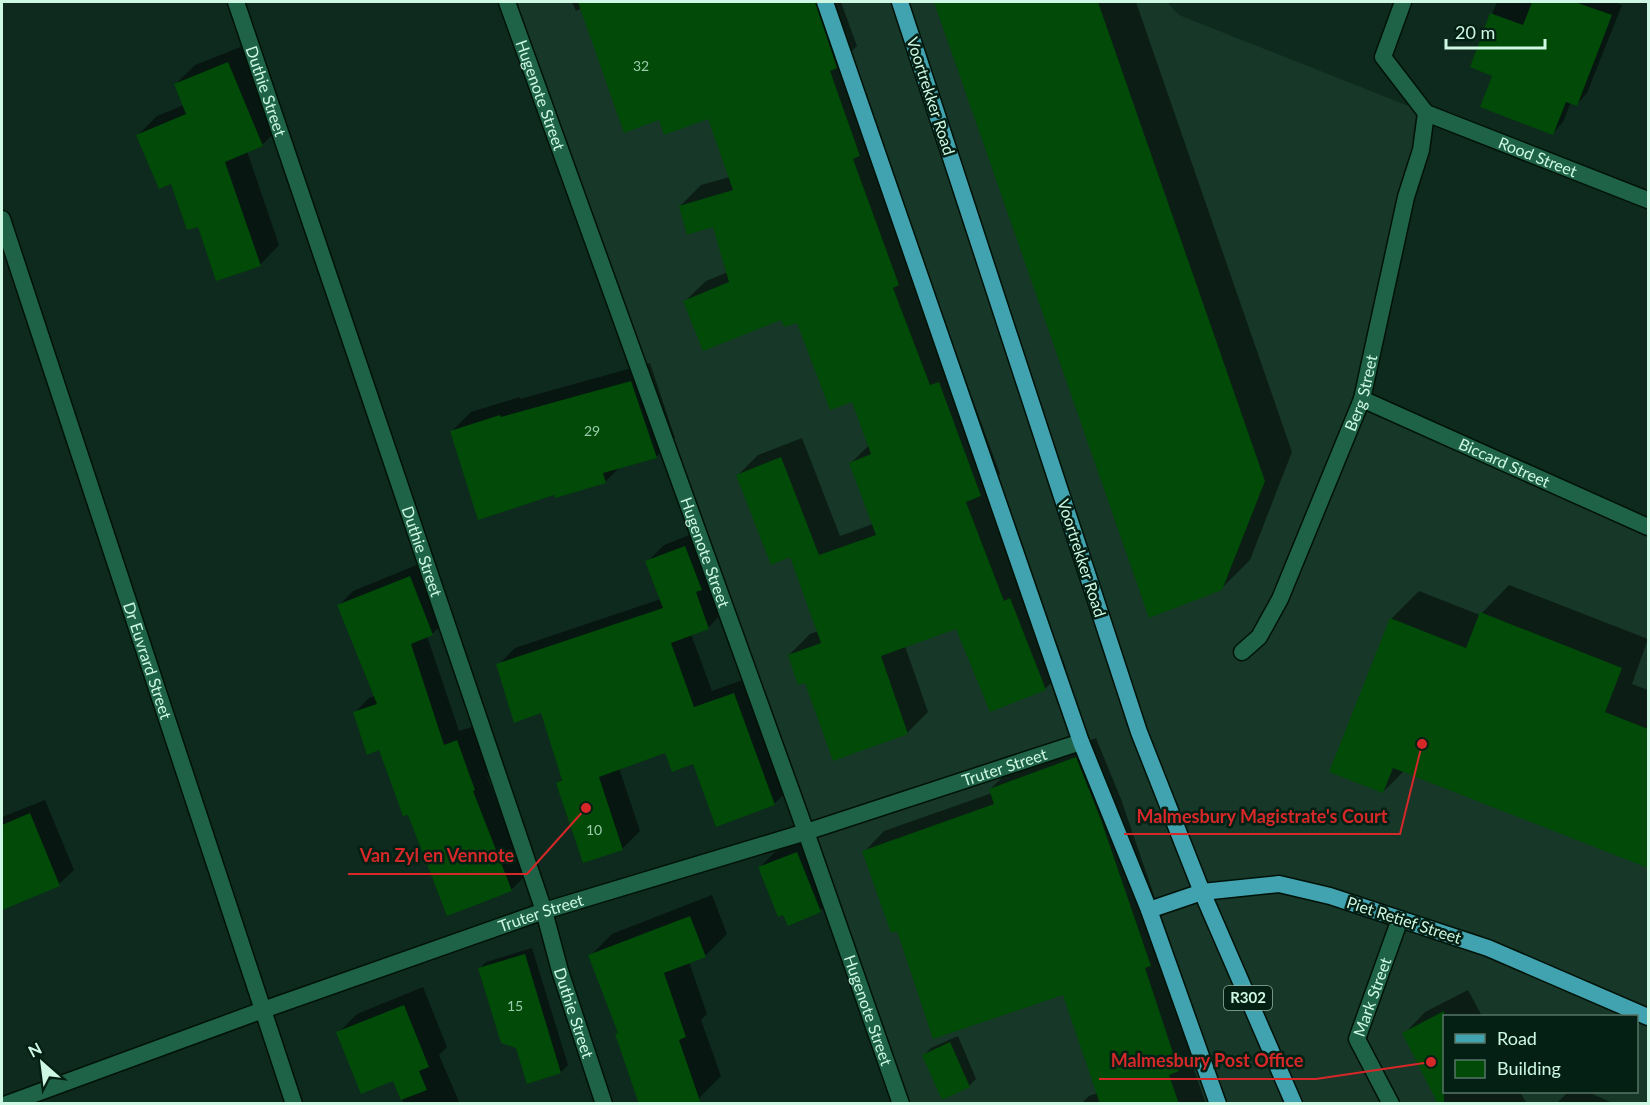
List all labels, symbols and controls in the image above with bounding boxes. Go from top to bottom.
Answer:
scale bar [1446,12,1545,50]
text: 20 m [1455,21,1495,43]
street label: Voortrekker Road [903,35,959,157]
street label: Hugenote Street [512,37,570,153]
street label: Duthie Street [243,43,291,139]
house number: 32 [633,57,649,74]
street label: Rood Street [1496,132,1580,180]
street label: Berg Street [1340,352,1380,434]
house number: 29 [584,422,600,439]
street label: Biccard Street [1456,434,1553,491]
street label: Hugenote Street [677,494,734,610]
street label: Voortrekker Road [1054,497,1110,619]
street label: Duthie Street [398,503,447,599]
street label: Dr Euvrard Street [120,599,176,722]
street label: Truter Street [959,744,1049,789]
callout: Malmesbury Magistrate's Court [1124,798,1400,834]
text: Malmesbury Magistrate's Court [1136,805,1388,827]
house number: 10 [586,821,602,838]
callout: Van Zyl en Vennote [348,838,527,874]
text: Van Zyl en Vennote [359,844,515,866]
street label: Truter Street [496,890,586,935]
street label: Piet Retief Street [1344,892,1464,947]
street label: Hugenote Street [841,952,897,1068]
street label: Mark Street [1349,954,1395,1039]
street label: Duthie Street [551,965,598,1061]
road number: R302 [1224,986,1272,1010]
house number: 15 [507,997,523,1014]
legend [1443,1015,1638,1093]
text: Road [1497,1027,1537,1049]
north arrow [12,1033,72,1093]
text: N [25,1038,45,1061]
callout: Malmesbury Post Office [1099,1043,1316,1079]
text: Malmesbury Post Office [1111,1049,1304,1071]
text: Building [1497,1057,1561,1079]

